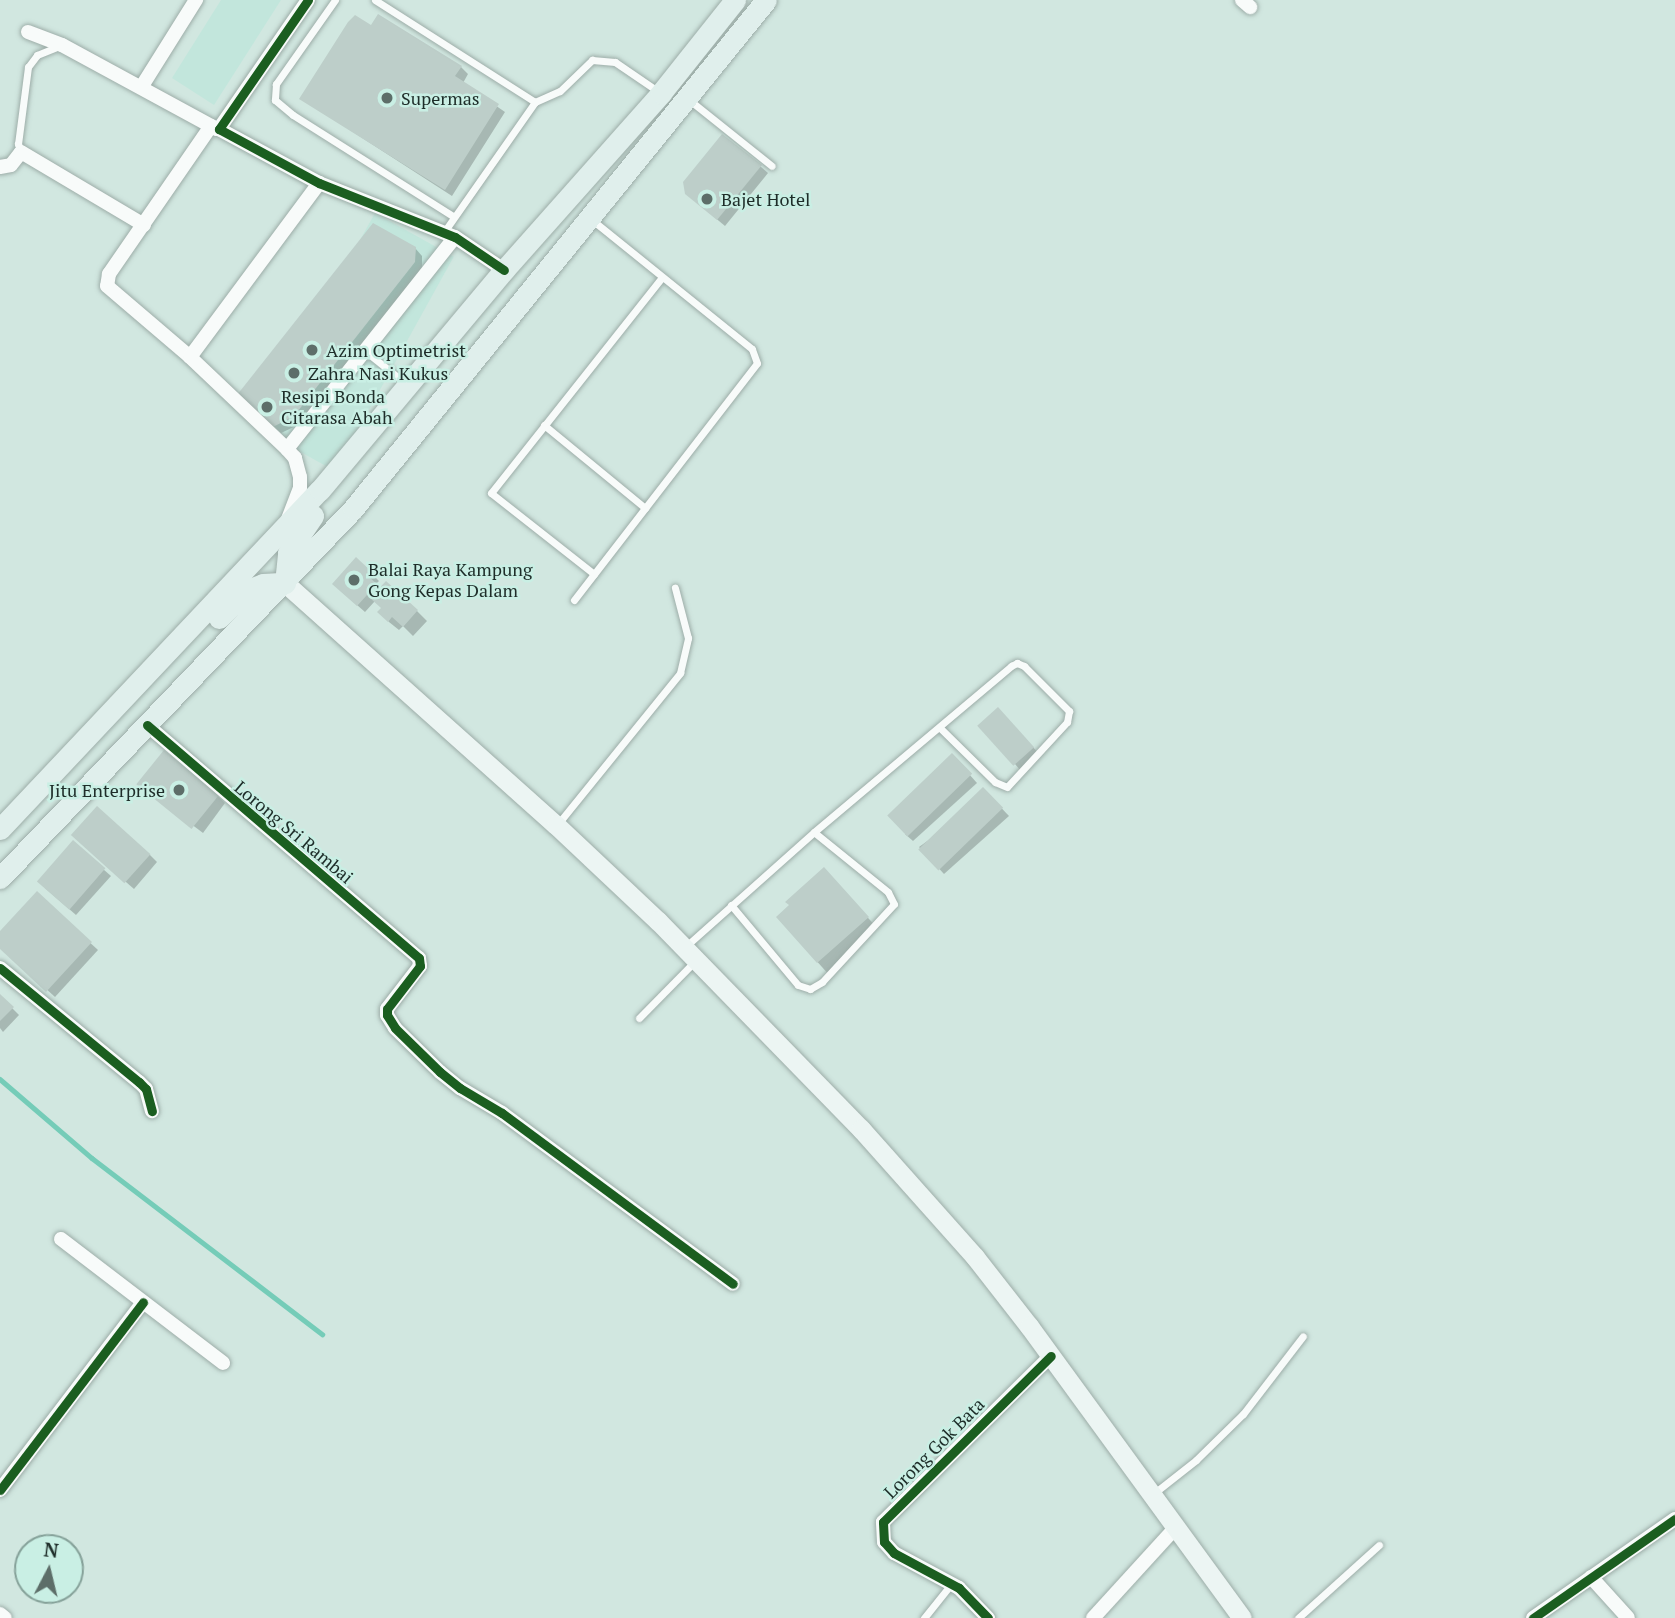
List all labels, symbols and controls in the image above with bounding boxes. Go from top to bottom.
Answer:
place label: Supermas [401,87,480,109]
marker: Supermas [379,90,395,106]
place label: Bajet Hotel [721,188,810,210]
marker: Bajet Hotel [699,191,715,207]
place label: Azim Optimetrist [326,339,466,361]
marker: Azim Optimetrist [304,342,320,358]
place label: Zahra Nasi Kukus [308,362,448,384]
marker: Zahra Nasi Kukus [286,365,302,381]
place label: Resipi Bonda Citarasa Abah [281,386,393,428]
marker: Resipi Bonda Citarasa Abah [259,399,275,415]
place label: Balai Raya Kampung Gong Kepas Dalam [368,559,533,602]
marker: Balai Raya Kampung Gong Kepas Dalam [346,572,362,588]
street label: Lorong Sri Rambai [230,776,358,888]
place label: Jitu Enterprise [49,779,165,801]
marker: Jitu Enterprise [171,782,187,798]
street label: Lorong Gok Bata [879,1393,989,1503]
north arrow [14,1534,84,1604]
text: N [43,1536,60,1563]

